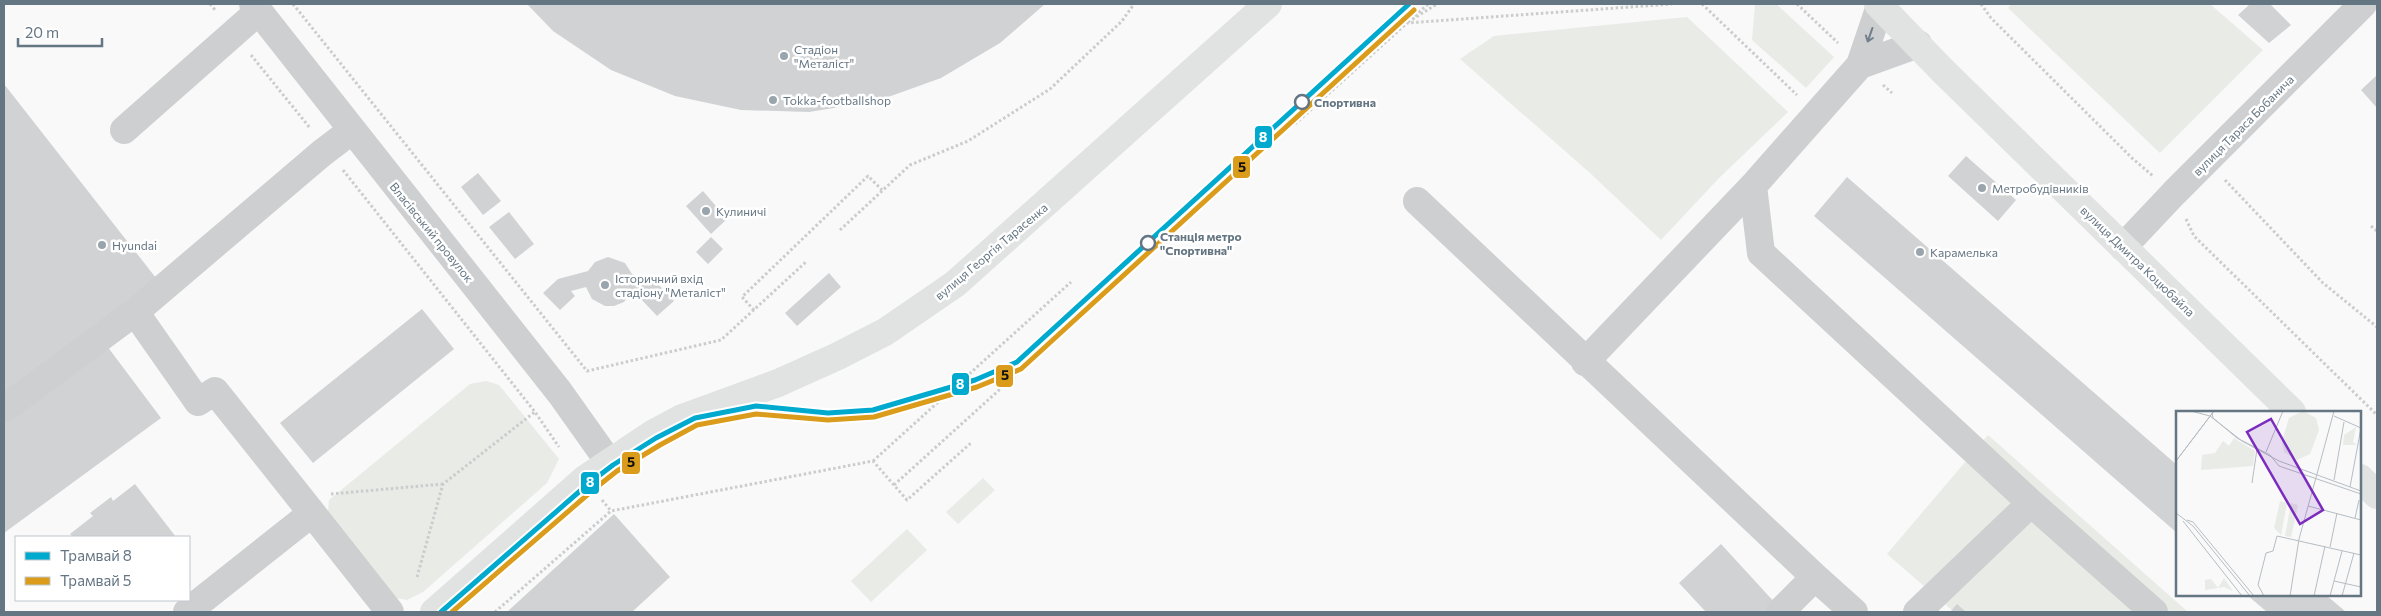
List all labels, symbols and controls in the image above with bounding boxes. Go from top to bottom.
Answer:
scale bar [18,15,101,47]
text: 20 m [25,23,59,41]
one-way arrow [1865,27,1874,43]
place label: Стадіон "Металіст" [794,42,854,70]
marker: Стадіон "Металіст" [778,50,790,62]
street label: вулиця Тараса Бобанича [2190,72,2296,178]
place label: Tokka-footballshop [783,93,891,107]
marker: Tokka-footballshop [767,94,779,106]
marker: Спортивна [1294,94,1310,110]
place label: Спортивна [1314,95,1376,109]
line badge: 8 [1254,125,1273,149]
text: 8 [1259,128,1268,145]
line badge: 5 [1232,155,1251,179]
text: 5 [1238,158,1246,175]
street label: Власівський провулок [387,179,477,285]
place label: Метробудівників [1992,181,2089,195]
marker: Метробудівників [1976,182,1988,194]
street label: вулиця Георгія Тарасенка [932,200,1050,302]
street label: вулиця Дмитра Коцюбайла [2078,203,2198,319]
place label: Кулиничі [716,204,766,218]
marker: Кулиничі [700,205,712,217]
place label: Станція метро "Спортивна" [1160,229,1242,257]
marker: Станція метро "Спортивна" [1140,235,1156,251]
place label: Hyundai [112,238,157,252]
marker: Hyundai [96,239,108,251]
place label: Карамелька [1930,245,1998,259]
marker: Карамелька [1914,246,1926,258]
place label: Історичний вхід стадіону "Металіст" [615,271,726,299]
marker: Історичний вхід стадіону "Металіст" [599,279,611,291]
line badge: 5 [995,364,1014,388]
text: 5 [1001,366,1009,383]
line badge: 8 [951,372,970,396]
text: 8 [956,375,965,392]
inset map [2176,411,2361,596]
line badge: 5 [621,451,641,475]
text: 5 [627,453,635,470]
line badge: 8 [580,471,600,495]
text: 8 [586,473,595,490]
legend [15,536,190,601]
text: Трамвай 8 [60,546,132,564]
text: Трамвай 5 [60,571,131,589]

